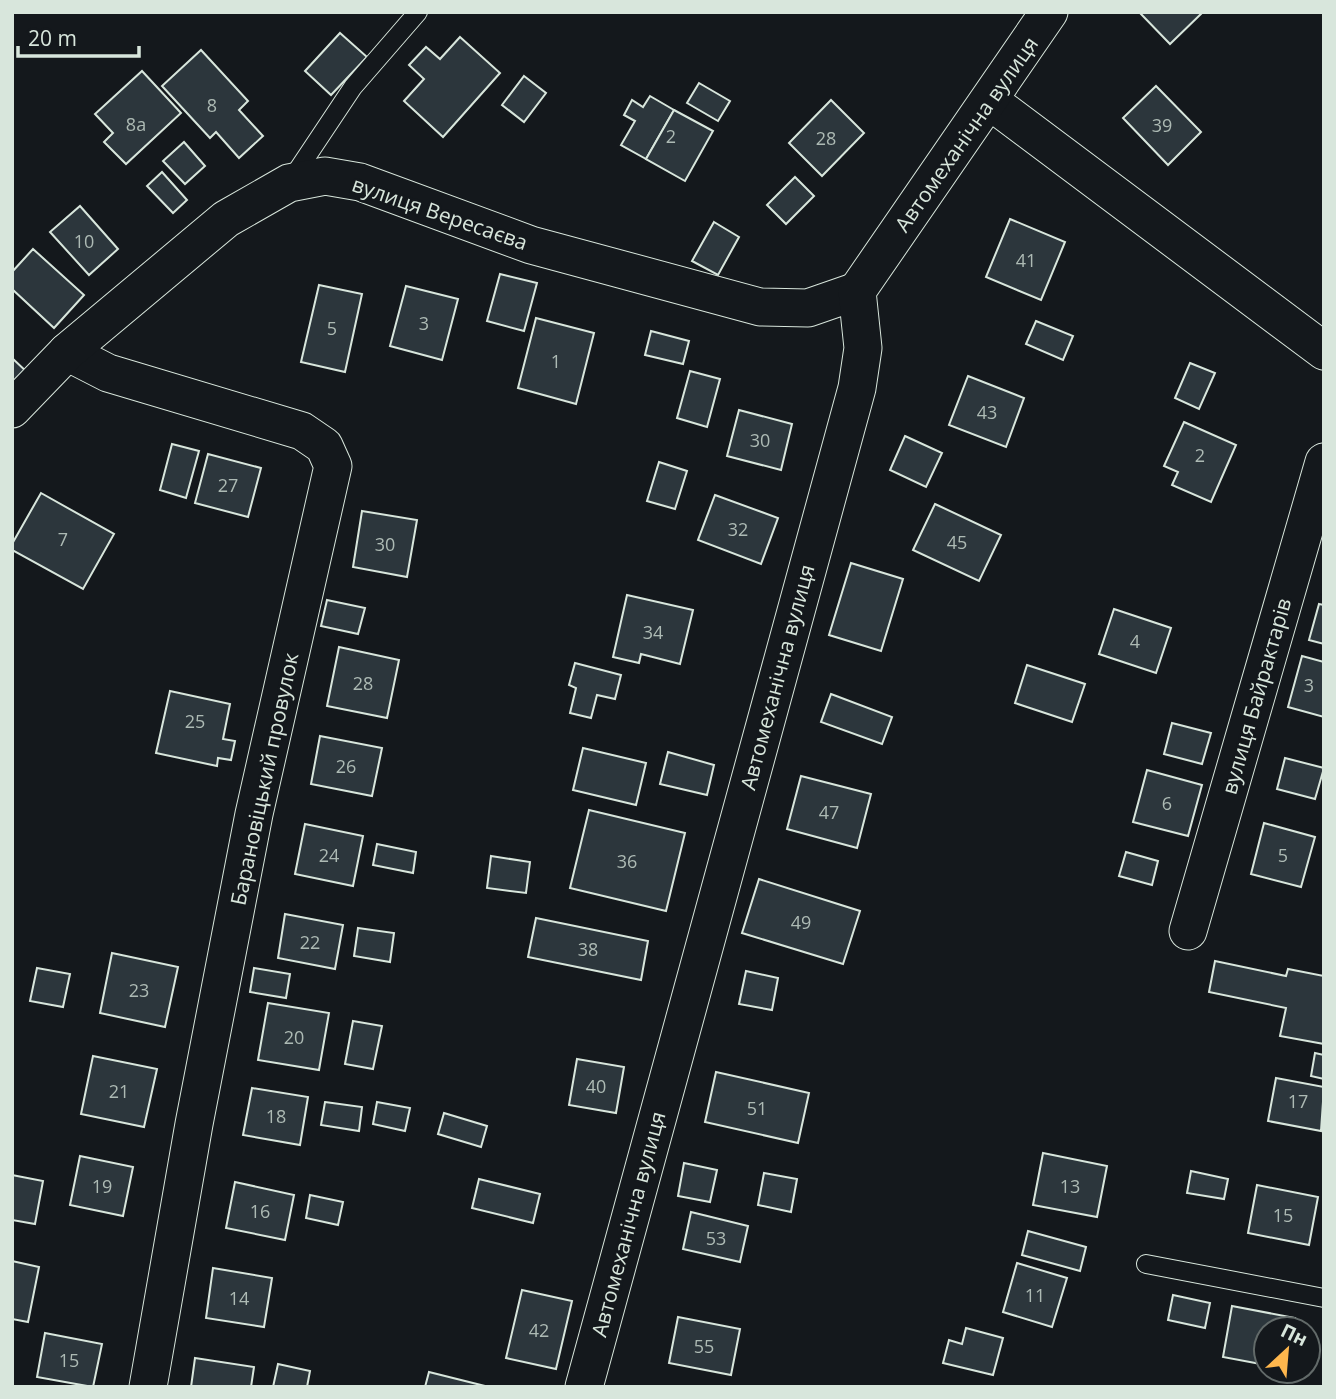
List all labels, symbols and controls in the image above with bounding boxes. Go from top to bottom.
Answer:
scale bar [18,14,138,58]
text: 20 m [28,24,77,52]
street label: Автомеханічна вулиця [888,31,1044,237]
house number: 8 [207,93,217,117]
house number: 8а [126,112,146,136]
house number: 39 [1152,113,1172,137]
house number: 2 [666,124,676,148]
house number: 28 [816,126,836,150]
street label: вулиця Вересаєва [348,170,532,256]
house number: 10 [74,229,94,253]
house number: 41 [1016,248,1036,272]
house number: 3 [419,311,429,335]
house number: 5 [327,316,337,340]
house number: 1 [551,349,561,373]
house number: 43 [977,400,997,424]
house number: 30 [750,428,770,452]
house number: 2 [1195,443,1205,467]
house number: 27 [218,473,238,497]
house number: 32 [728,517,748,541]
house number: 7 [58,527,68,551]
house number: 45 [947,530,967,554]
house number: 30 [375,532,395,556]
street label: Автомеханічна вулиця [733,561,821,793]
street label: вулиця Байрактарів [1215,594,1297,798]
house number: 34 [643,620,663,644]
house number: 4 [1130,629,1140,653]
street label: Барановіцький провулок [224,650,304,908]
house number: 28 [353,671,373,695]
house number: 3 [1304,673,1314,697]
house number: 25 [185,709,205,733]
house number: 26 [336,754,356,778]
house number: 6 [1162,791,1172,815]
house number: 47 [819,800,839,824]
house number: 24 [319,843,339,867]
house number: 5 [1278,843,1288,867]
house number: 36 [617,849,637,873]
house number: 49 [791,910,811,934]
house number: 22 [300,930,320,954]
house number: 38 [578,937,598,961]
house number: 23 [129,978,149,1002]
house number: 20 [284,1025,304,1049]
house number: 40 [586,1074,606,1098]
house number: 21 [109,1079,129,1103]
house number: 17 [1288,1089,1308,1113]
house number: 51 [747,1096,767,1120]
house number: 18 [266,1104,286,1128]
street label: Автомеханічна вулиця [584,1108,672,1340]
house number: 19 [92,1174,112,1198]
house number: 13 [1060,1174,1080,1198]
house number: 16 [250,1199,270,1223]
house number: 15 [1273,1203,1293,1227]
house number: 53 [706,1226,726,1250]
house number: 11 [1025,1283,1045,1307]
house number: 14 [229,1286,249,1310]
north arrow [1252,1315,1322,1385]
text: Пн [1277,1317,1312,1352]
house number: 42 [529,1318,549,1342]
house number: 55 [694,1334,714,1358]
house number: 15 [59,1348,79,1372]

